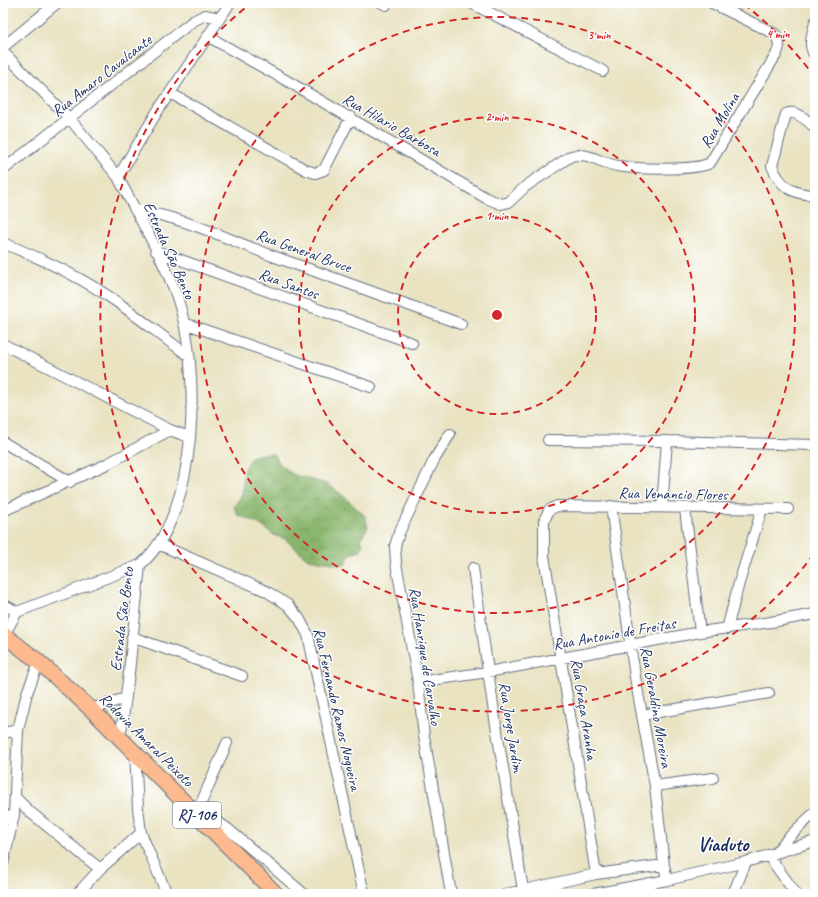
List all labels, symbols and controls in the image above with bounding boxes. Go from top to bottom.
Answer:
text: 4 min [767,26,790,42]
text: 3 min [588,27,611,43]
street label: Rua Amaro Cavalcante [47,29,157,121]
street label: Rua Molina [696,88,745,152]
street label: Rua Hilario Barbosa [339,89,445,162]
text: 2 min [486,109,509,125]
street label: Estrada São Bento [139,199,200,303]
text: 1 min [486,208,509,224]
street label: Rua General Bruce [254,225,355,278]
street label: Rua Santos [256,264,323,305]
centre of rings [490,308,504,322]
street label: Rua Venancio Flores [618,483,729,505]
street label: Estrada São Bento [106,565,138,672]
street label: Rua Hanrique de Carvalho [404,586,446,728]
street label: Rua Antonio de Freitas [551,613,678,655]
street label: Rua Fernando Ramos Nogueira [309,626,366,794]
street label: Rua Geraldino Moreira [636,645,677,770]
street label: Rua Graça Aranha [566,657,602,763]
street label: Rua Jorge Jardim [494,680,528,775]
street label: Rodovia Amaral Peixoto [95,688,198,792]
road number: RJ-106 [173,802,221,828]
district label: Viaduto [697,832,750,857]

